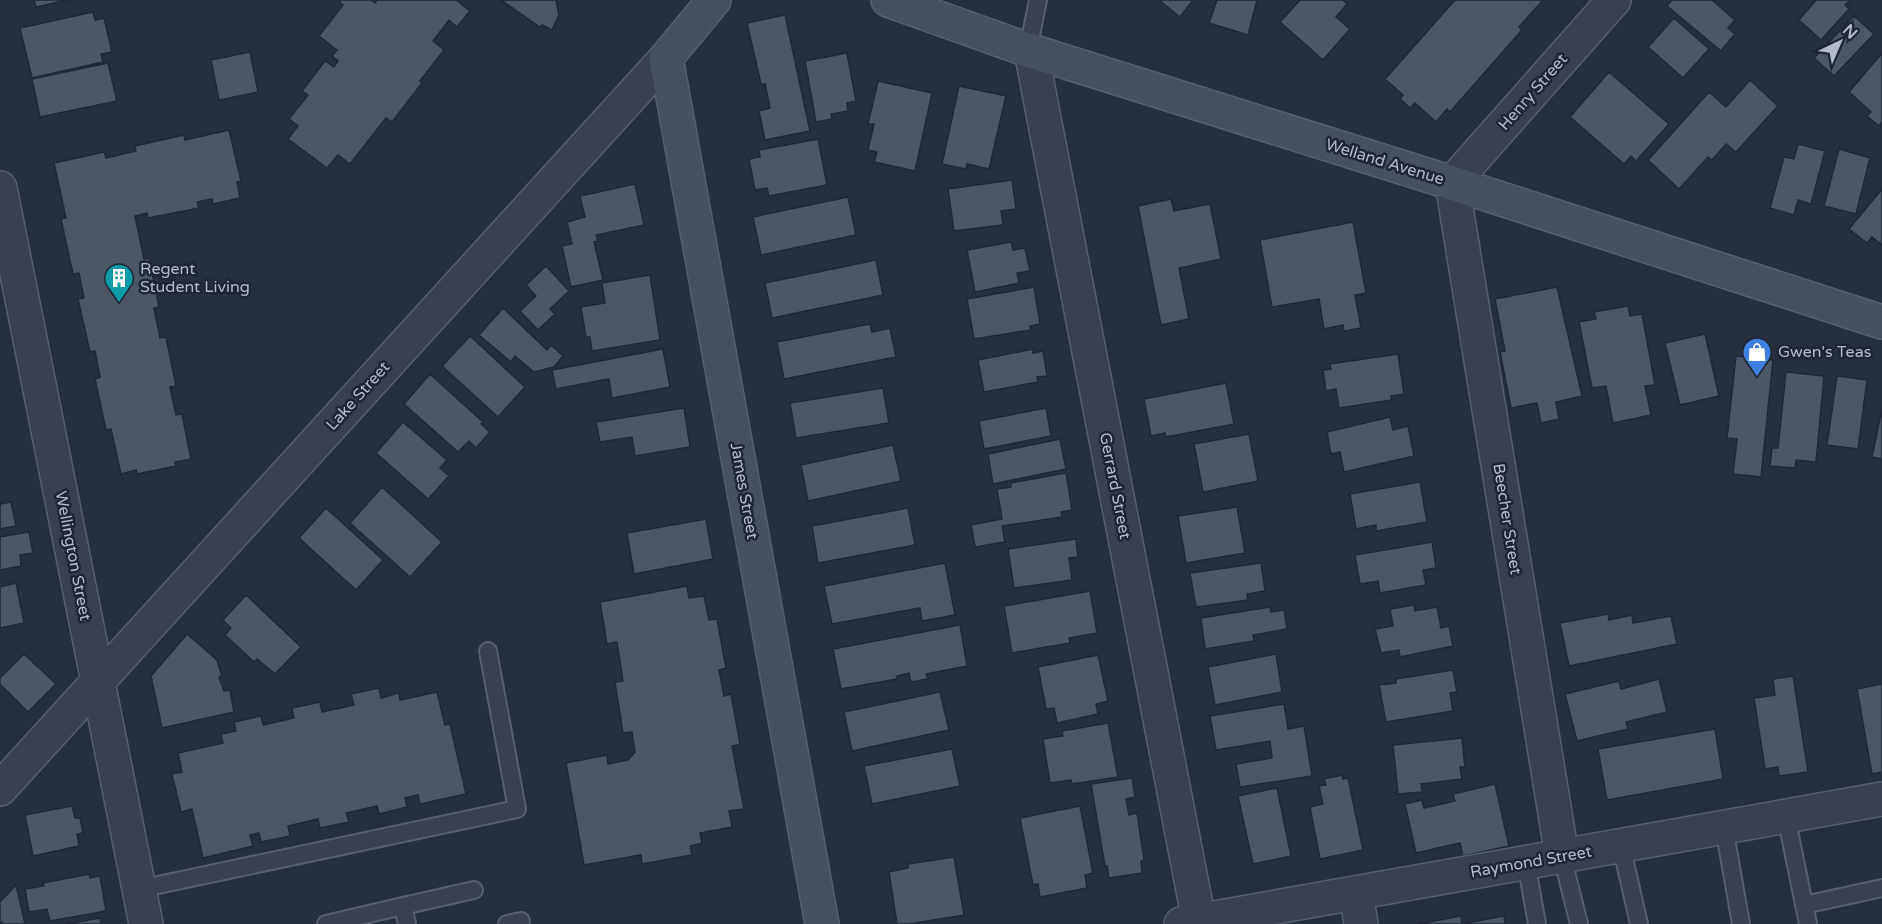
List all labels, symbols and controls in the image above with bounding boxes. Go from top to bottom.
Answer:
north arrow [1810,12,1870,72]
text: N [1838,20,1861,44]
street label: Henry Street [1494,49,1572,135]
street label: Welland Avenue [1323,134,1447,190]
place label: Regent Student Living [140,259,250,297]
building icon: Regent Student Living [103,262,135,304]
shop icon: Gwen's Teas [1741,336,1773,378]
place label: Gwen's Teas [1778,342,1871,362]
street label: Lake Street [322,357,394,435]
street label: Gerrard Street [1095,431,1135,541]
street label: James Street [726,441,762,541]
street label: Beecher Street [1488,462,1526,576]
street label: Wellington Street [51,489,95,623]
street label: Raymond Street [1469,841,1593,883]

